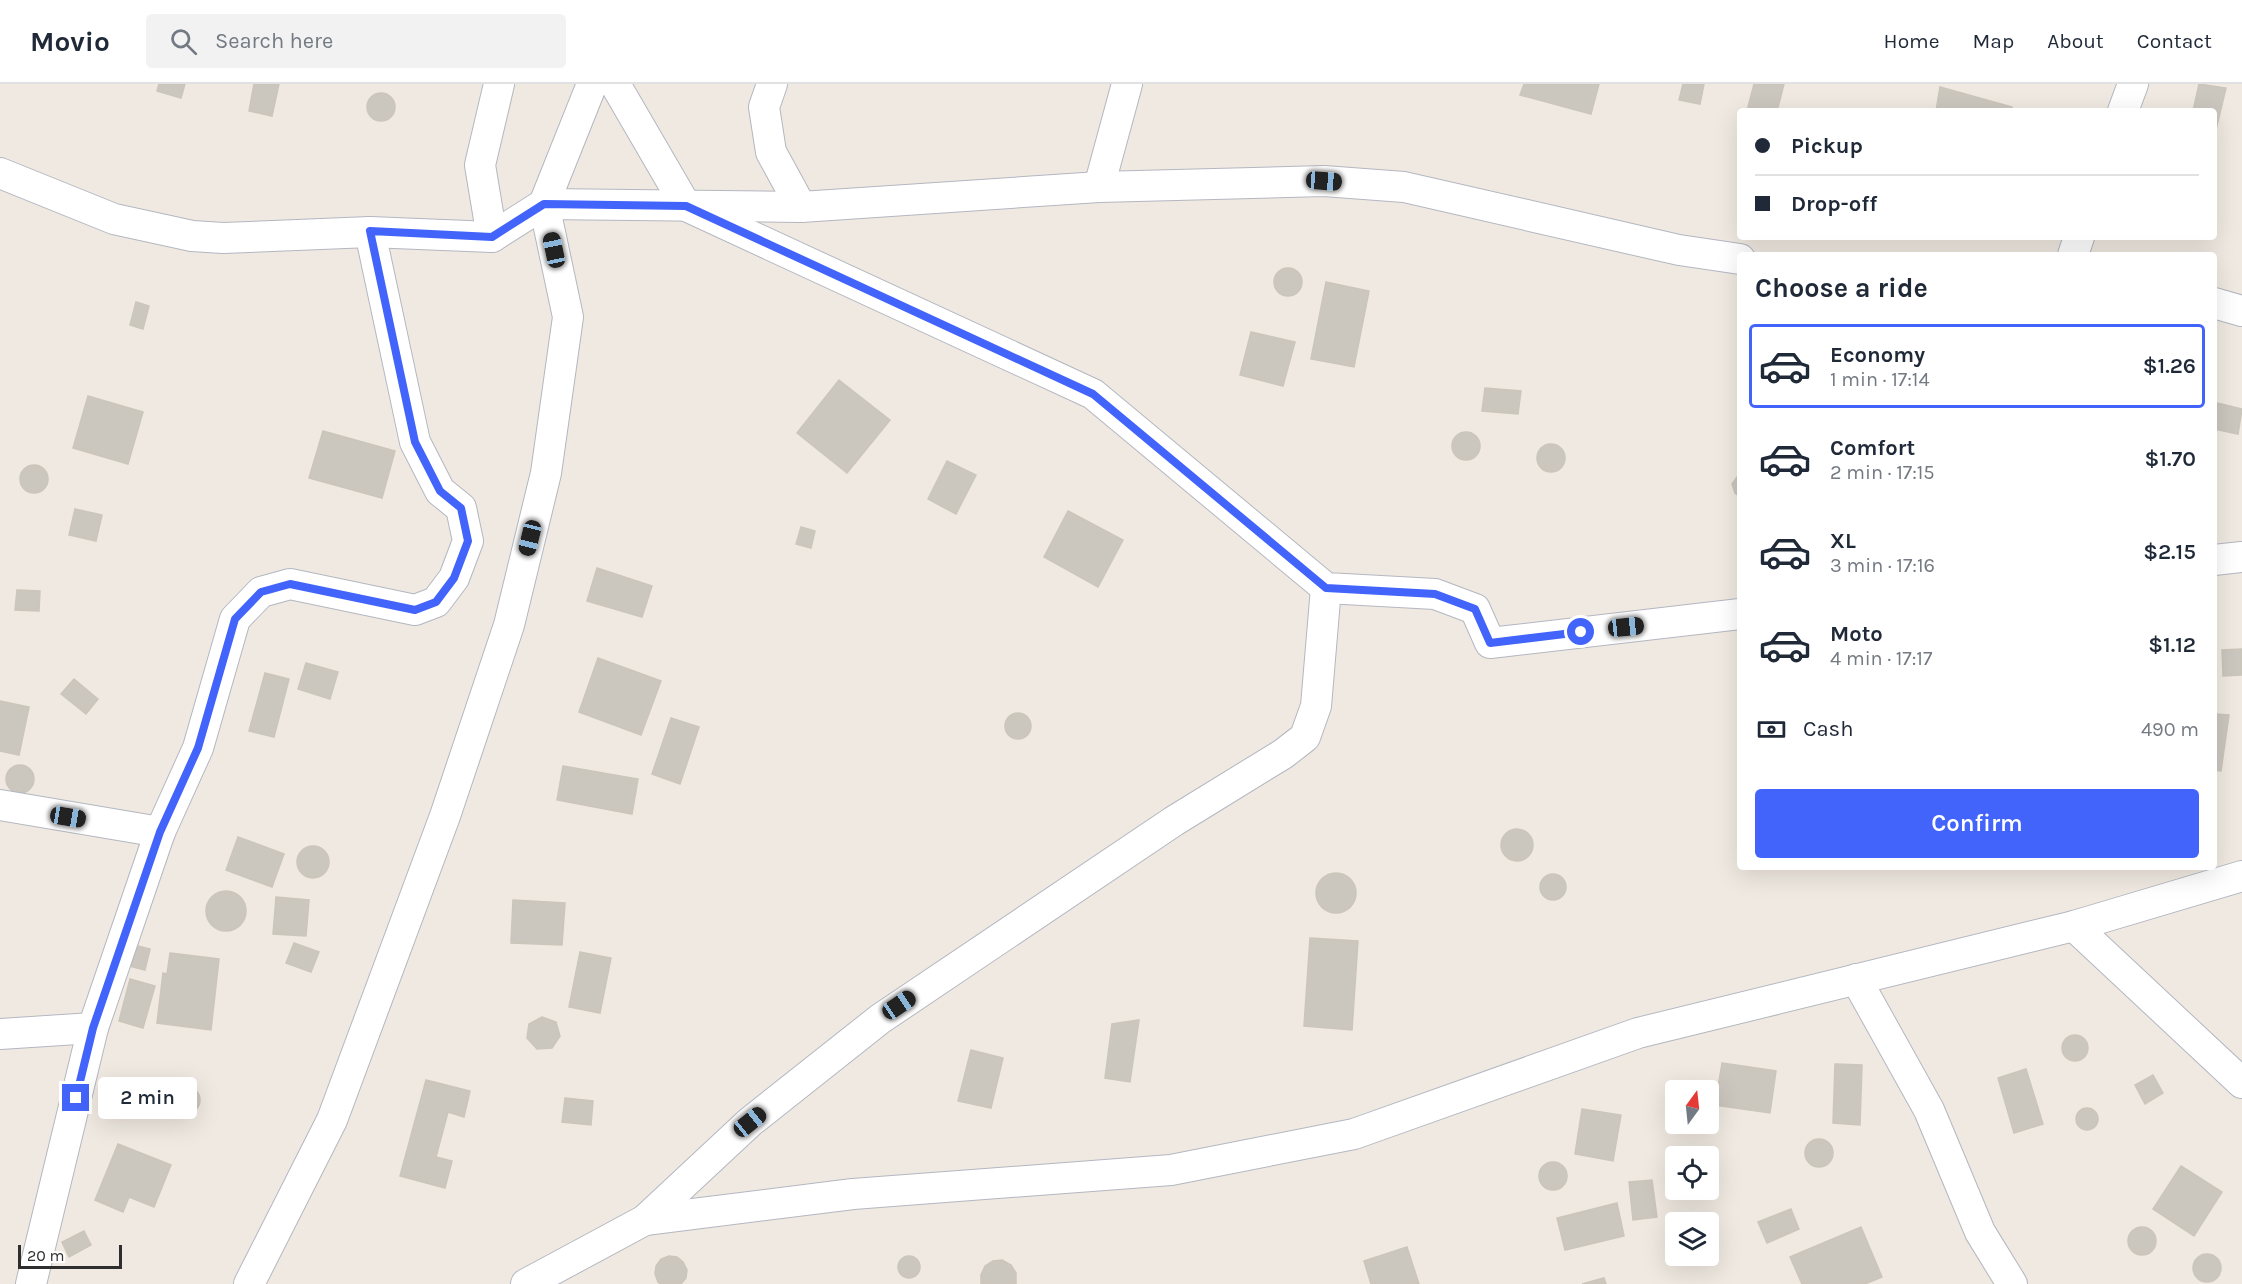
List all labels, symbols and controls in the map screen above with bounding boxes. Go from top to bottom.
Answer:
search box [146,14,566,68]
text: Movio [30,25,110,58]
icon: search [167,25,200,58]
text: Search here [215,28,333,54]
text: Home [1884,29,1940,53]
text: Map [1973,29,2014,53]
text: About [2047,29,2104,53]
text: Contact [2137,29,2212,53]
text: Pickup [1791,133,1863,159]
car [1305,171,1343,191]
text: Drop-off [1791,191,1877,217]
car [541,231,567,269]
text: Choose a ride [1755,272,1928,304]
icon: car [1758,339,1812,393]
text: Economy [1830,342,1925,368]
text: $1.26 [2143,353,2196,379]
text: 1 min · 17:14 [1830,368,1930,391]
icon: car [1758,432,1812,486]
text: Comfort [1830,435,1915,461]
text: $1.70 [2145,446,2196,472]
text: 2 min · 17:15 [1830,461,1935,484]
car [517,518,543,558]
icon: car [1758,525,1812,579]
text: XL [1830,528,1856,554]
text: $2.15 [2143,539,2196,565]
text: 3 min · 17:16 [1830,554,1935,577]
car [1607,616,1645,638]
route start [1567,618,1594,645]
icon: car [1758,618,1812,672]
text: Moto [1830,621,1883,647]
text: $1.12 [2148,632,2196,658]
text: 4 min · 17:17 [1830,647,1932,670]
icon: cash [1755,713,1788,746]
text: Cash [1803,716,1853,742]
text: 490 m [2141,718,2199,741]
button: Confirm [1755,789,2199,858]
car [49,805,87,829]
car [879,987,919,1023]
callout: 2 min [97,1077,196,1119]
north arrow [1665,1080,1719,1134]
map controls [1665,1080,1719,1266]
route end [62,1084,89,1111]
text: 2 min [120,1086,175,1109]
car [730,1104,770,1140]
button: locate [1665,1146,1719,1200]
button: layers [1665,1212,1719,1266]
scale bar [18,1242,122,1270]
text: 20 m [27,1246,65,1265]

